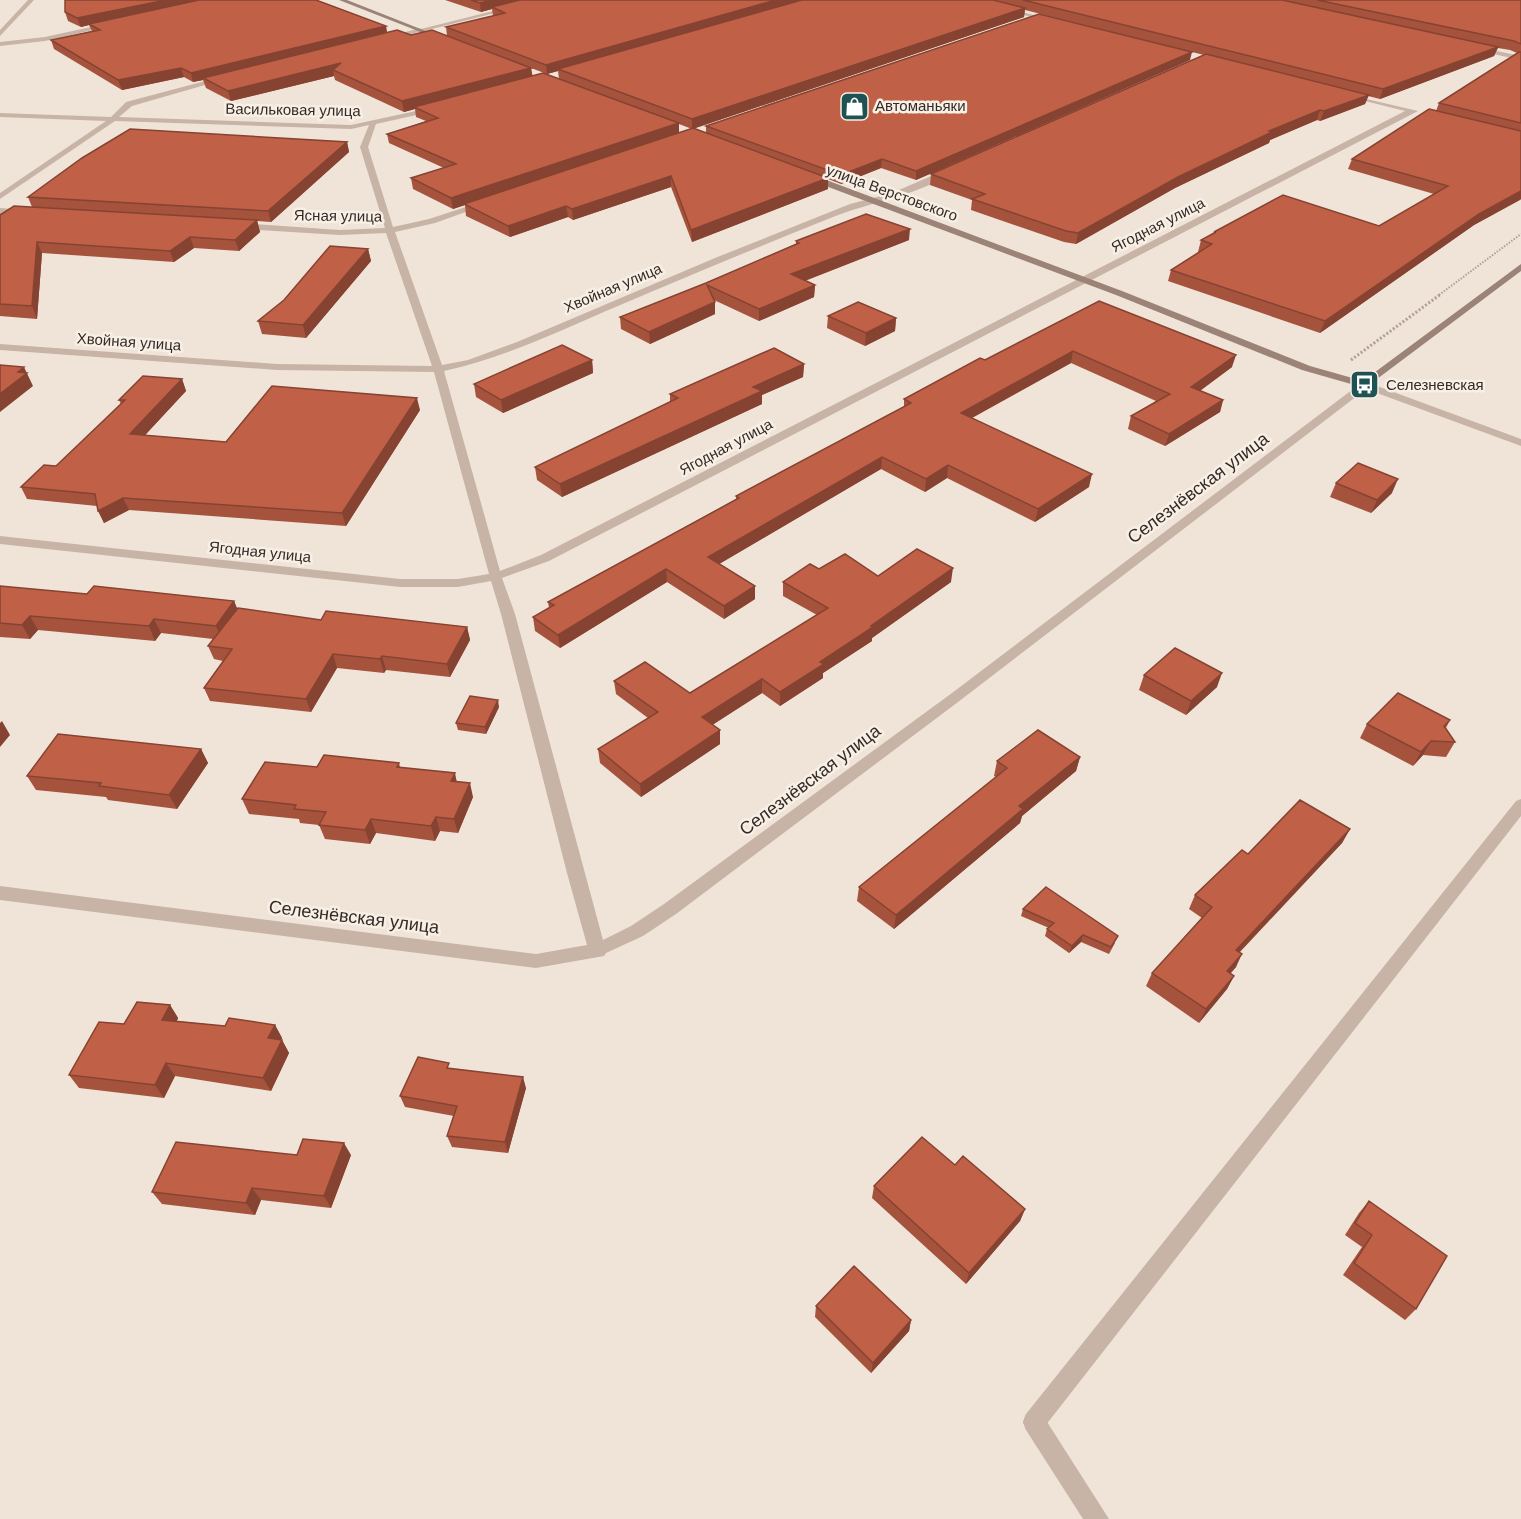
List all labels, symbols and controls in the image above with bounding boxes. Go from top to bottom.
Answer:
shop icon: Автоманьяки [838,90,870,122]
place label: Автоманьяки [875,96,966,116]
street label: Васильковая улица [225,99,361,121]
street label: улица Верстовского [824,160,960,226]
street label: Ягодная улица [1108,192,1209,257]
street label: Ясная улица [294,205,383,227]
street label: Хвойная улица [561,258,666,318]
street label: Хвойная улица [76,328,182,356]
bus stop icon: Селезневская [1349,369,1381,401]
place label: Селезневская [1386,375,1484,395]
street label: Ягодная улица [676,414,777,480]
street label: Селезнёвская улица [1122,426,1274,549]
street label: Ягодная улица [208,537,313,567]
street label: Селезнёвская улица [734,718,886,841]
street label: Селезнёвская улица [267,895,441,939]

